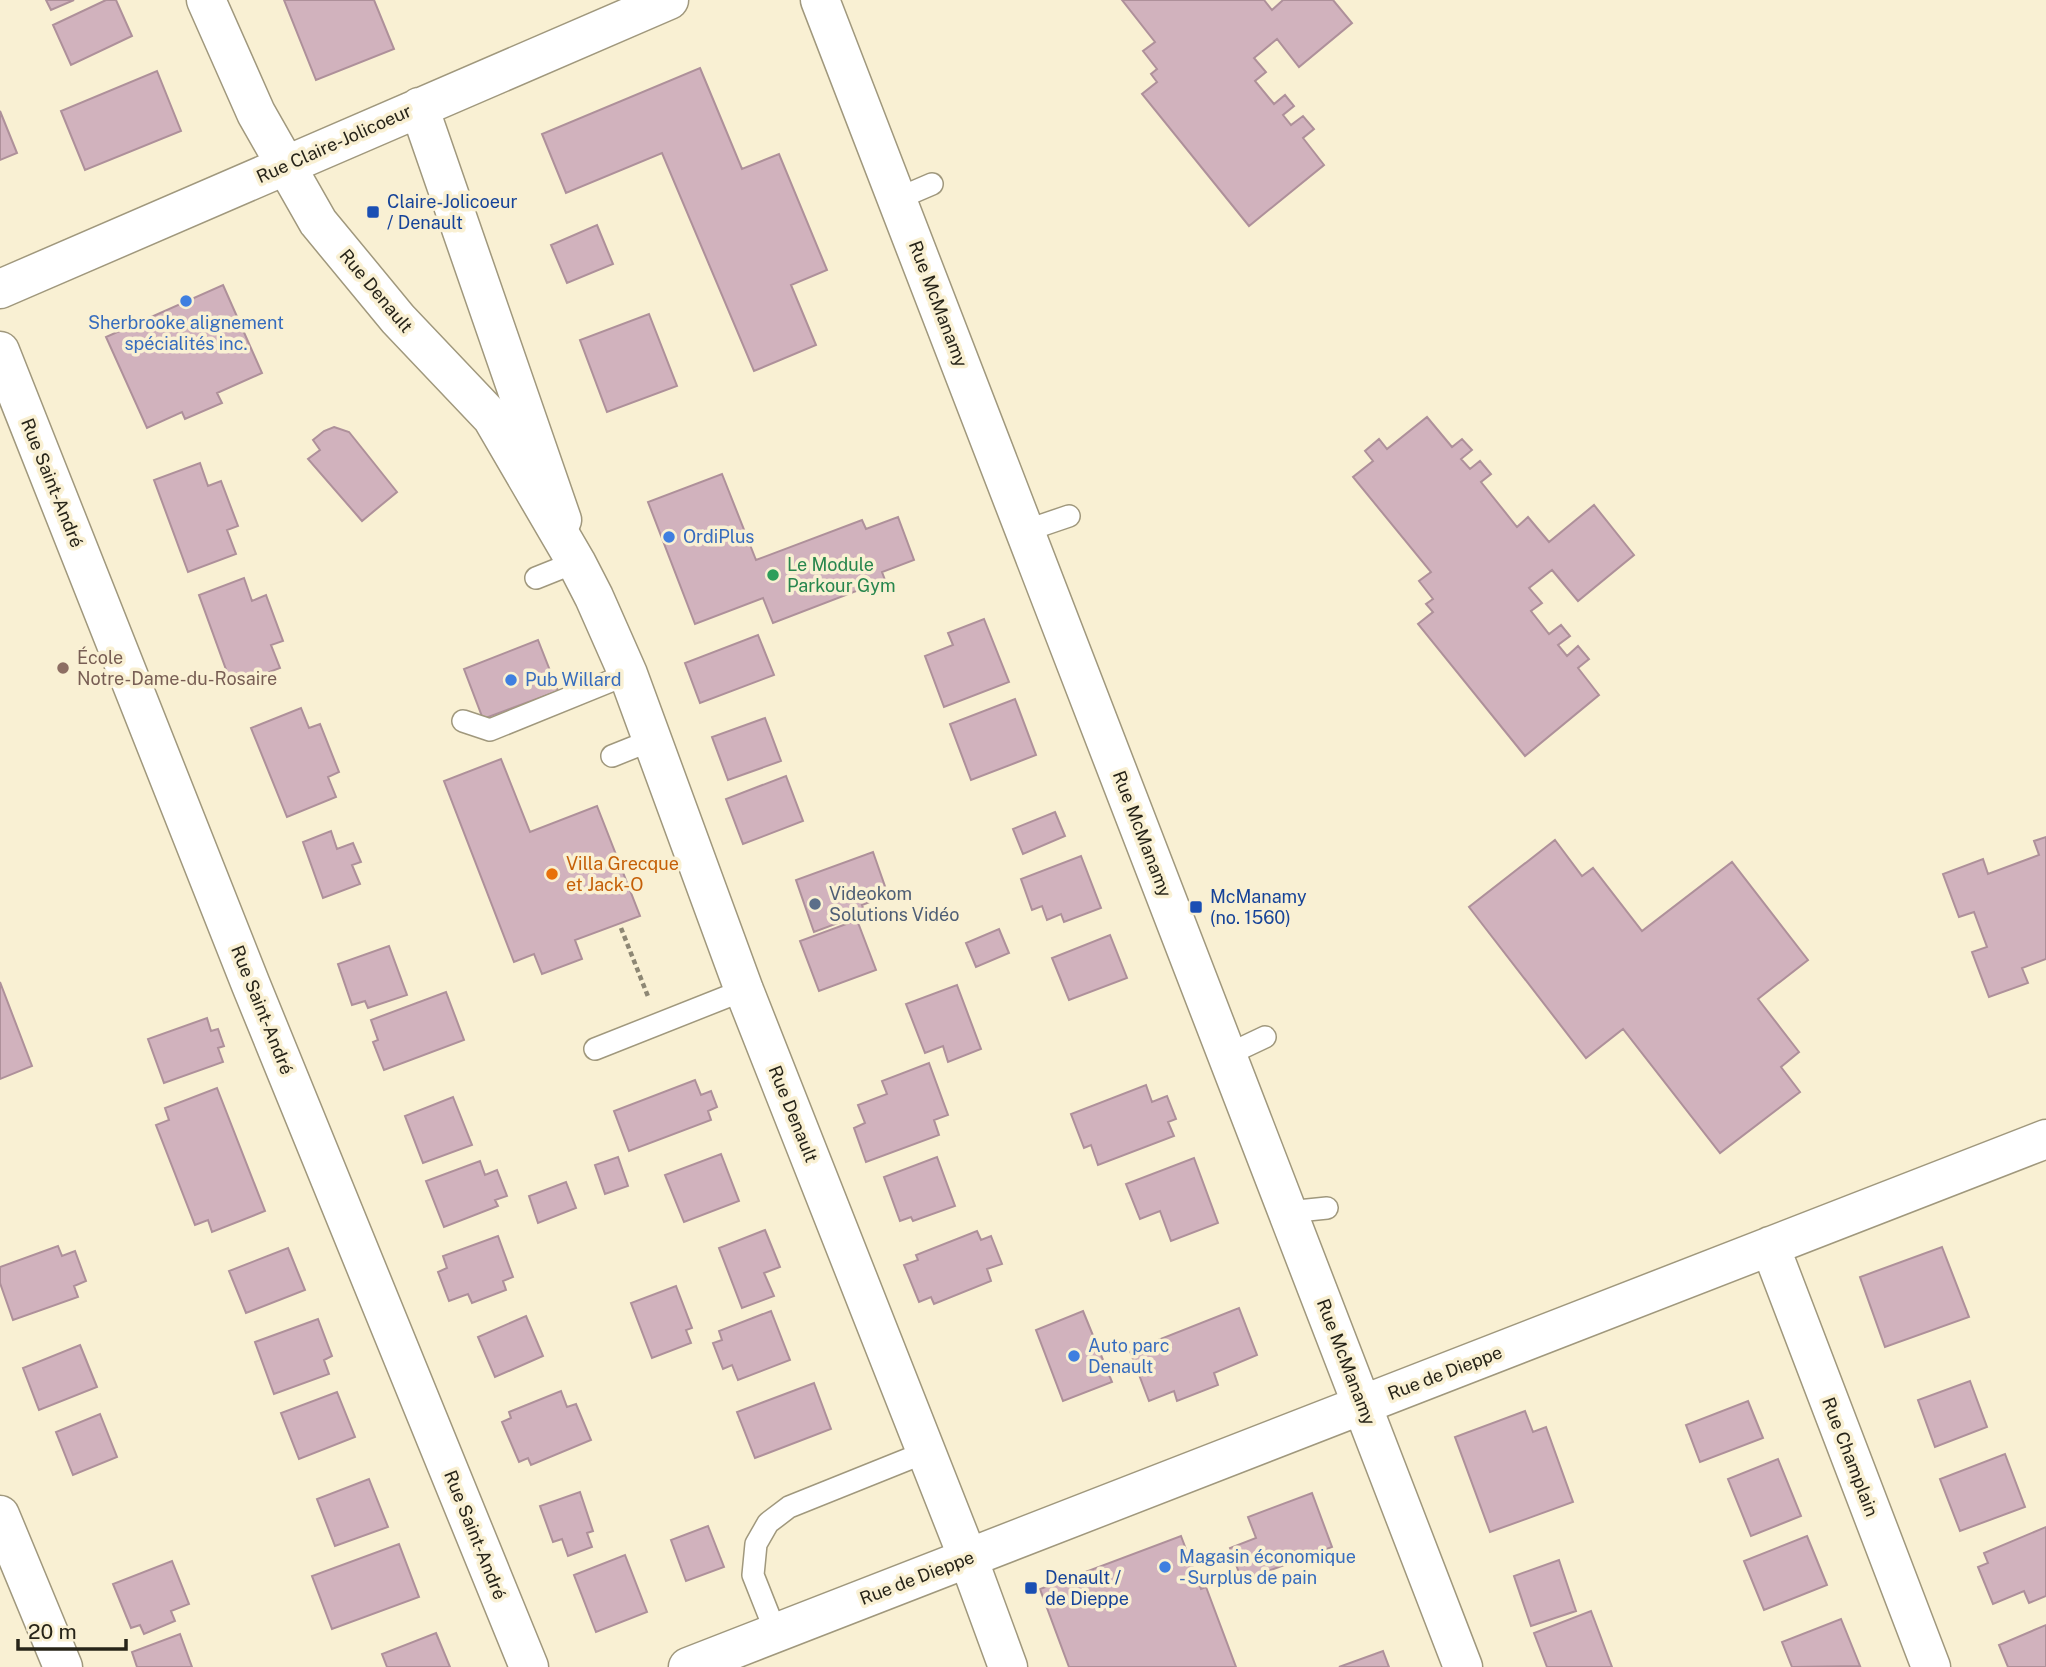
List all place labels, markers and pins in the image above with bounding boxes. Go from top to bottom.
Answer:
place label: Claire-Jolicoeur / Denault [387,191,517,233]
marker: Claire-Jolicoeur / Denault [365,204,381,220]
marker: Sherbrooke alignement spécialités inc. [178,293,194,309]
place label: Sherbrooke alignement spécialités inc. [88,312,284,354]
place label: OrdiPlus [683,526,754,547]
marker: OrdiPlus [661,529,677,545]
place label: Le Module Parkour Gym [787,554,896,596]
marker: Le Module Parkour Gym [765,567,781,583]
place label: École Notre-Dame-du-Rosaire [77,646,277,689]
marker: École Notre-Dame-du-Rosaire [55,660,71,676]
place label: Pub Willard [525,669,621,690]
marker: Pub Willard [503,672,519,688]
place label: Villa Grecque et Jack-O [566,853,679,895]
marker: Villa Grecque et Jack-O [544,866,560,882]
place label: Videokom Solutions Vidéo [829,883,959,925]
place label: McManamy (no. 1560) [1210,886,1307,928]
marker: Videokom Solutions Vidéo [807,896,823,912]
marker: McManamy (no. 1560) [1188,899,1204,915]
place label: Auto parc Denault [1088,1335,1170,1377]
marker: Auto parc Denault [1066,1348,1082,1364]
place label: Magasin économique - Surplus de pain [1179,1546,1356,1588]
marker: Magasin économique - Surplus de pain [1157,1559,1173,1575]
place label: Denault / de Dieppe [1045,1567,1129,1609]
marker: Denault / de Dieppe [1023,1580,1039,1596]

